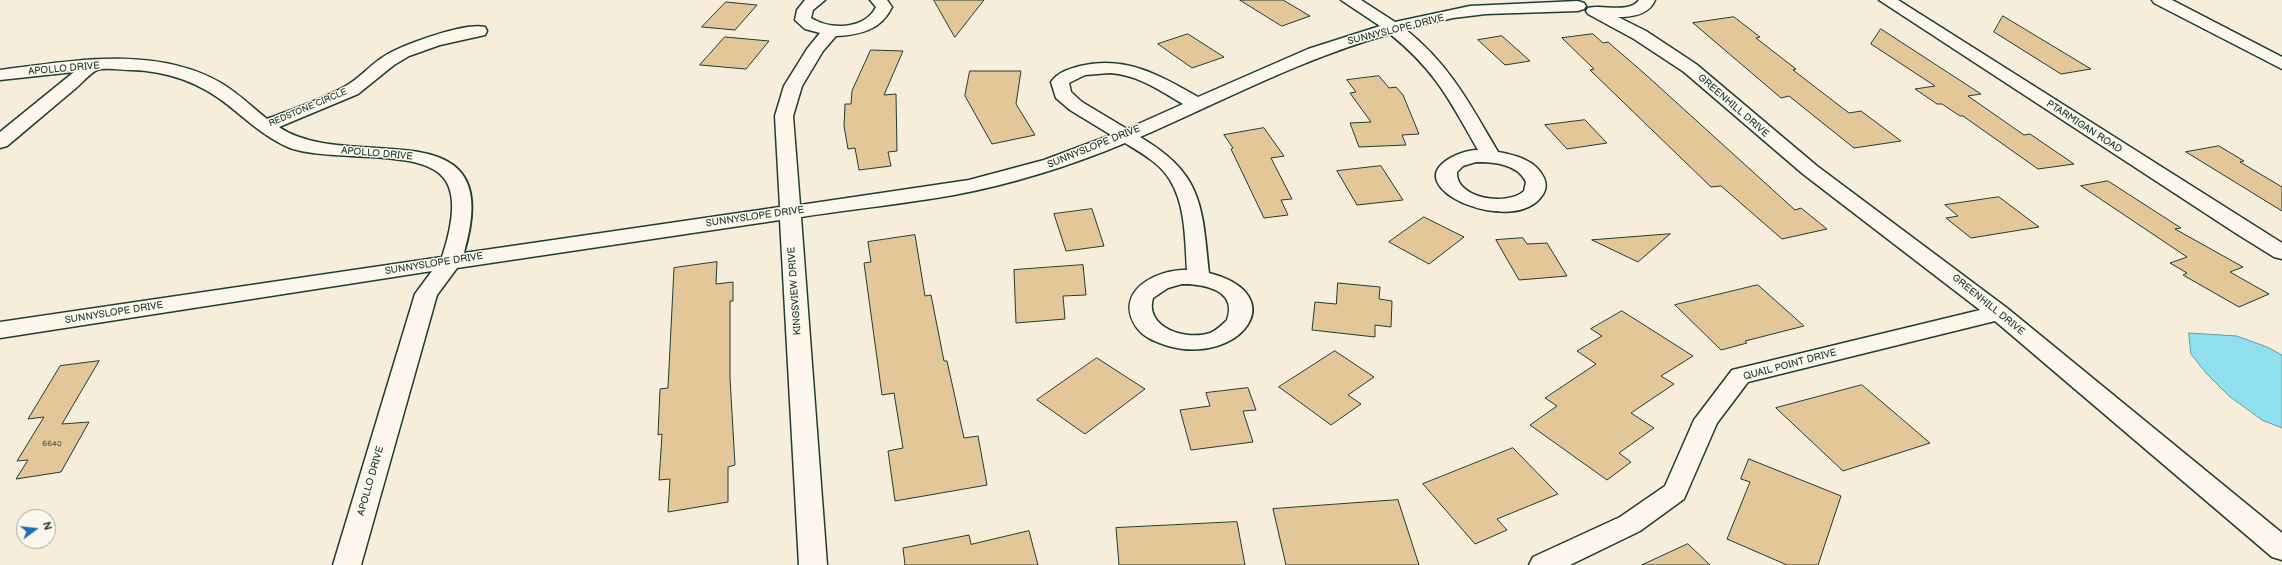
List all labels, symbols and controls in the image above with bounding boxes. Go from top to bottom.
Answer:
street label: SUNNYSLOPE DRIVE [1346,12,1446,48]
street label: APOLLO DRIVE [28,60,100,78]
street label: GREENHILL DRIVE [1695,72,1771,140]
street label: REDSTONE CIRCLE [267,87,349,129]
street label: PTARMIGAN ROAD [2044,98,2124,156]
street label: SUNNYSLOPE DRIVE [1046,123,1142,171]
street label: APOLLO DRIVE [341,145,413,163]
street label: SUNNYSLOPE DRIVE [705,204,805,230]
street label: KINGSVIEW DRIVE [786,246,804,336]
street label: SUNNYSLOPE DRIVE [384,250,484,278]
street label: GREENHILL DRIVE [1949,272,2027,338]
street label: SUNNYSLOPE DRIVE [64,299,164,327]
street label: QUAIL POINT DRIVE [1742,347,1838,383]
house number: 6640 [42,439,62,449]
street label: APOLLO DRIVE [355,445,387,517]
north arrow [16,509,56,549]
text: N [40,520,54,532]

